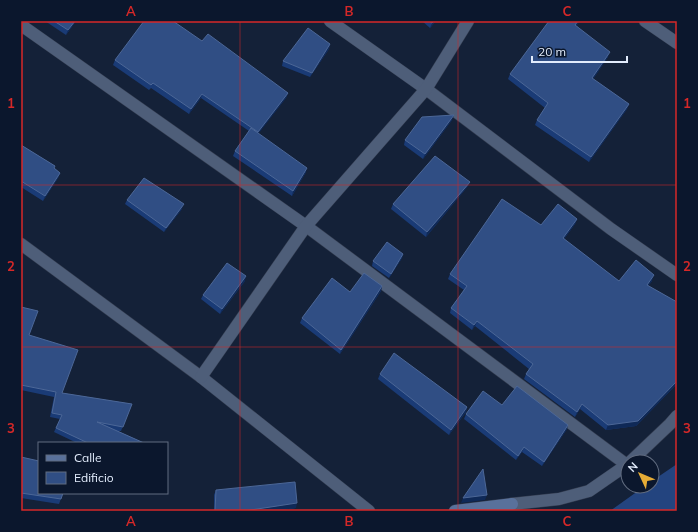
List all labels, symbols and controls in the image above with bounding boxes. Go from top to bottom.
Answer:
text: A [126,3,136,19]
text: B [345,3,354,19]
text: C [563,3,572,19]
scale bar [532,38,627,64]
text: 20 m [538,44,566,59]
text: 1 [7,95,15,111]
text: 1 [683,95,691,111]
text: 2 [7,258,15,274]
text: 2 [683,258,691,274]
text: 3 [7,420,15,436]
text: 3 [683,420,691,436]
legend [38,442,168,494]
text: Calle [74,450,101,465]
north arrow [620,454,660,494]
text: N [625,459,641,475]
text: Edificio [74,470,114,485]
text: A [126,513,136,529]
text: B [345,513,354,529]
text: C [563,513,572,529]

